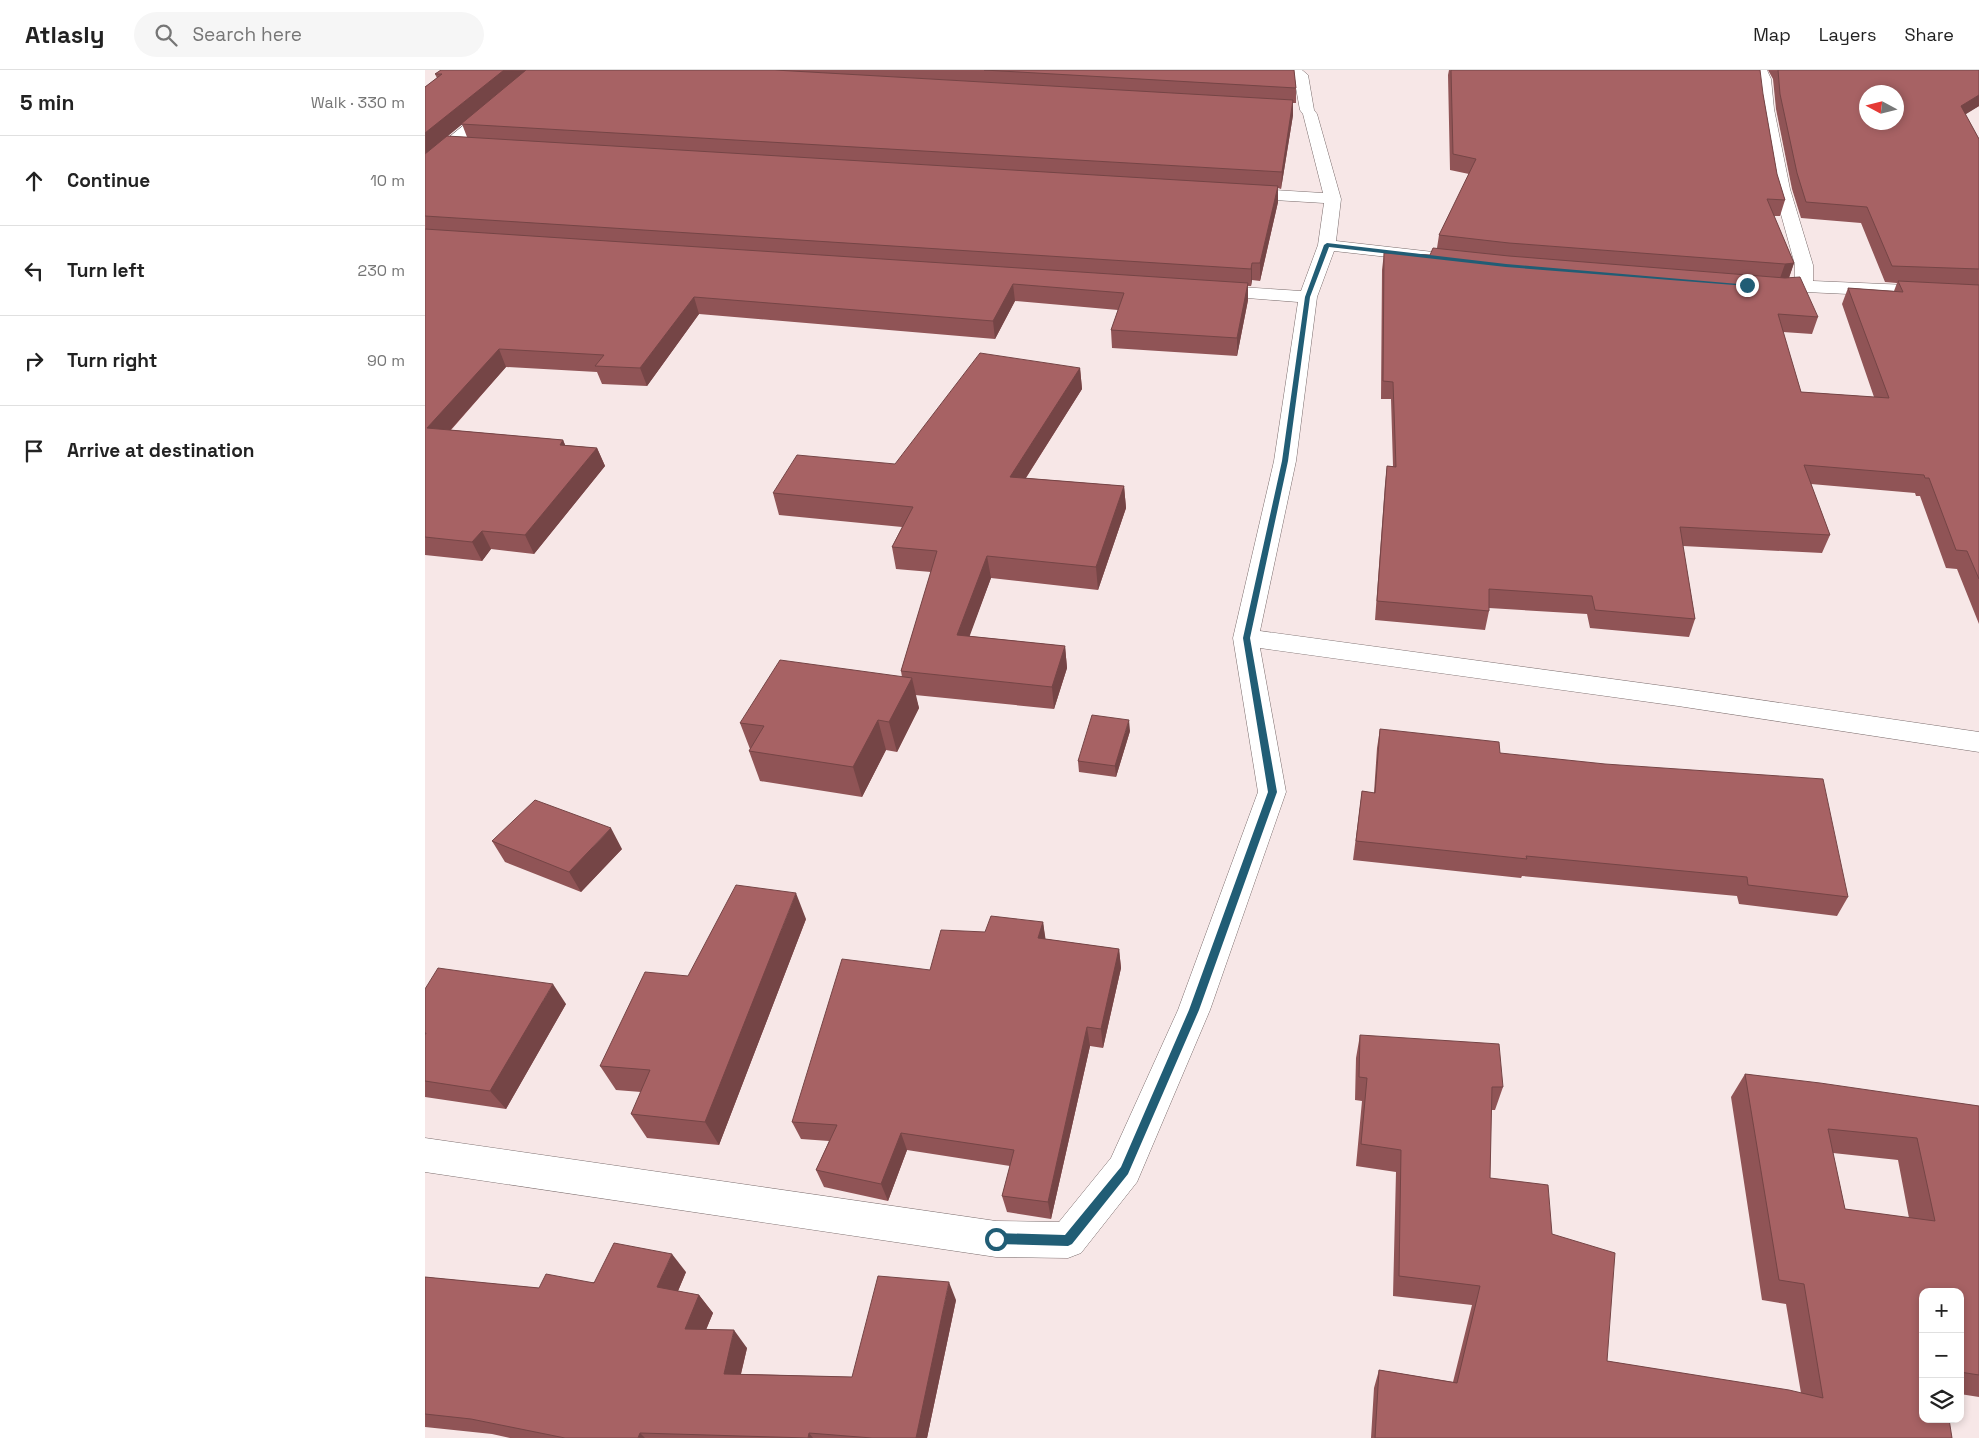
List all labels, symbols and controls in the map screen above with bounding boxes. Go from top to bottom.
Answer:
search box [134,12,484,57]
text: Atlasly [25,19,104,50]
icon: search [152,21,180,49]
text: Search here [192,22,302,47]
text: Map [1753,23,1791,46]
text: Layers [1819,23,1876,46]
text: Share [1904,23,1954,46]
north arrow [1859,85,1904,130]
text: 5 min [20,89,74,116]
text: Walk · 330 m [311,92,405,113]
icon: ahead [20,167,48,195]
text: Continue [67,168,150,193]
text: 10 m [370,170,405,191]
icon: left [20,257,48,285]
text: Turn left [67,258,145,283]
text: 230 m [358,260,405,281]
route end [1736,274,1759,297]
icon: right [20,347,48,375]
text: Turn right [67,348,157,373]
text: 90 m [367,350,405,371]
icon: arrive [20,437,48,465]
text: Arrive at destination [67,438,255,463]
route start [985,1228,1008,1251]
map controls [1919,1288,1964,1423]
button: + [1919,1288,1964,1333]
button: − [1919,1333,1964,1378]
button: layers [1919,1378,1964,1423]

